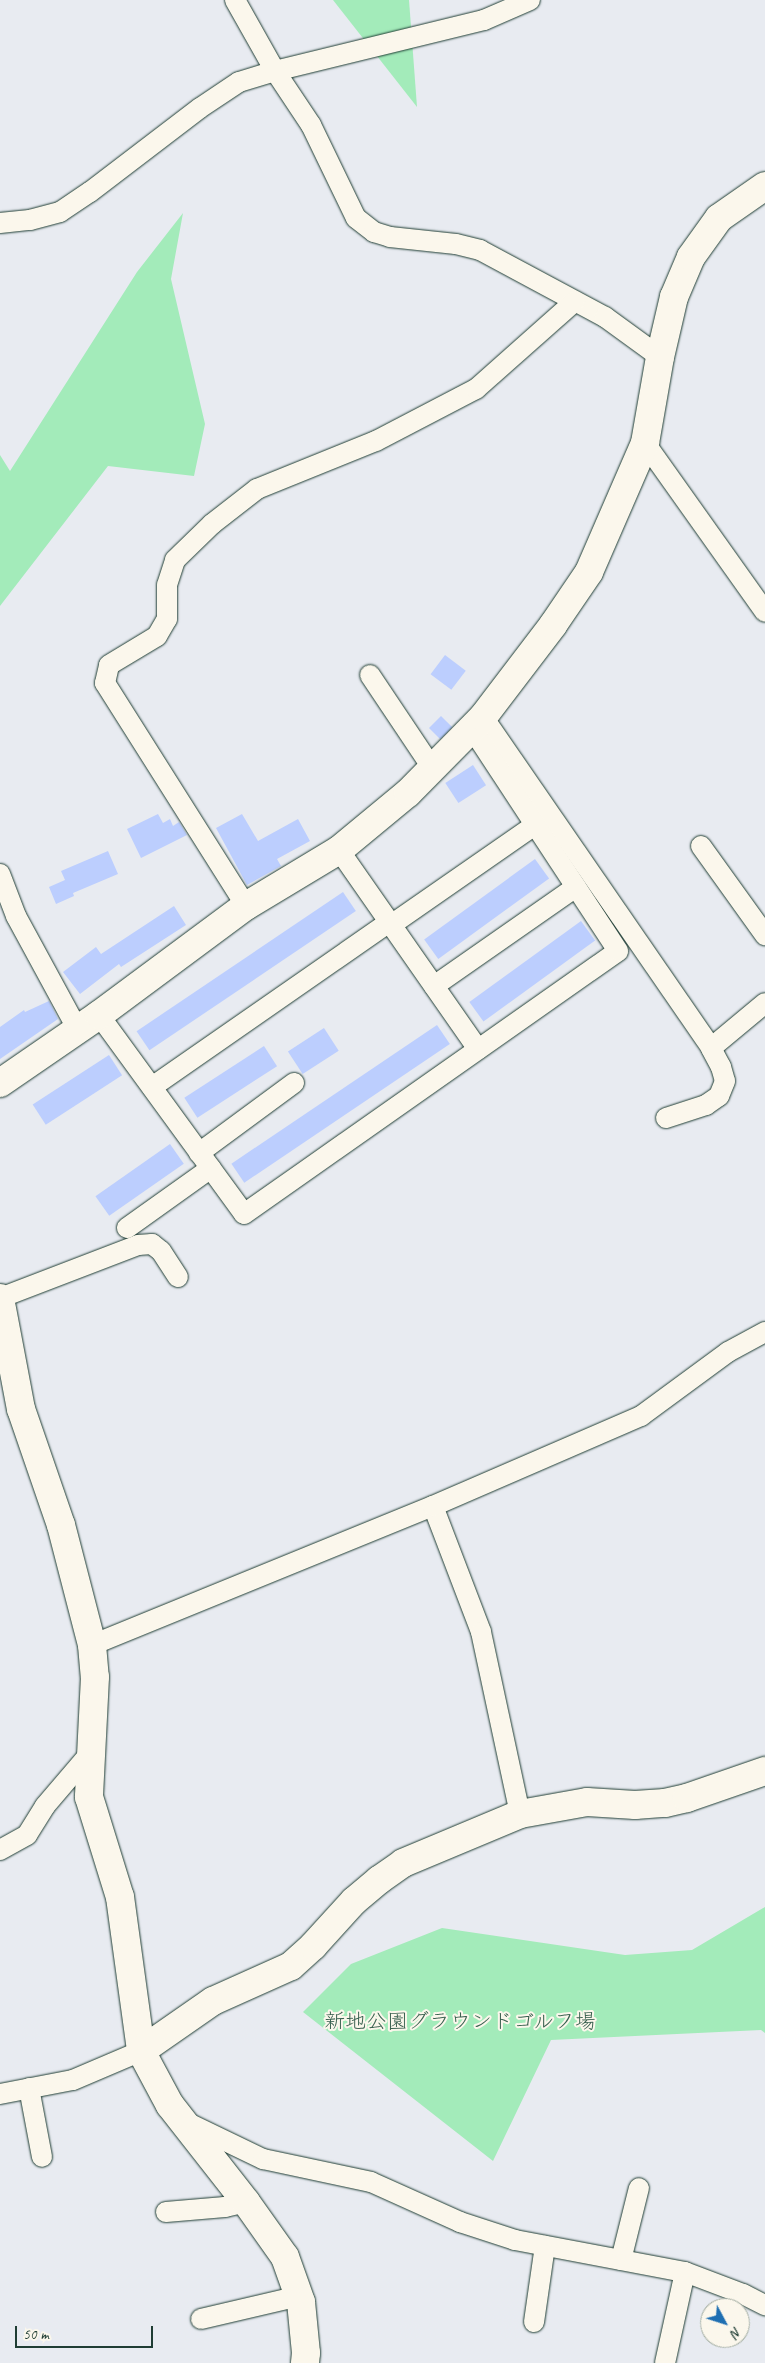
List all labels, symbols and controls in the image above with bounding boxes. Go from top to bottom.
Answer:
park label: 新地公園グラウンドゴルフ場 [324,2008,596,2034]
north arrow [700,2298,750,2348]
scale bar [18,2316,155,2348]
text: N [727,2324,745,2341]
text: 50 m [23,2325,49,2344]

